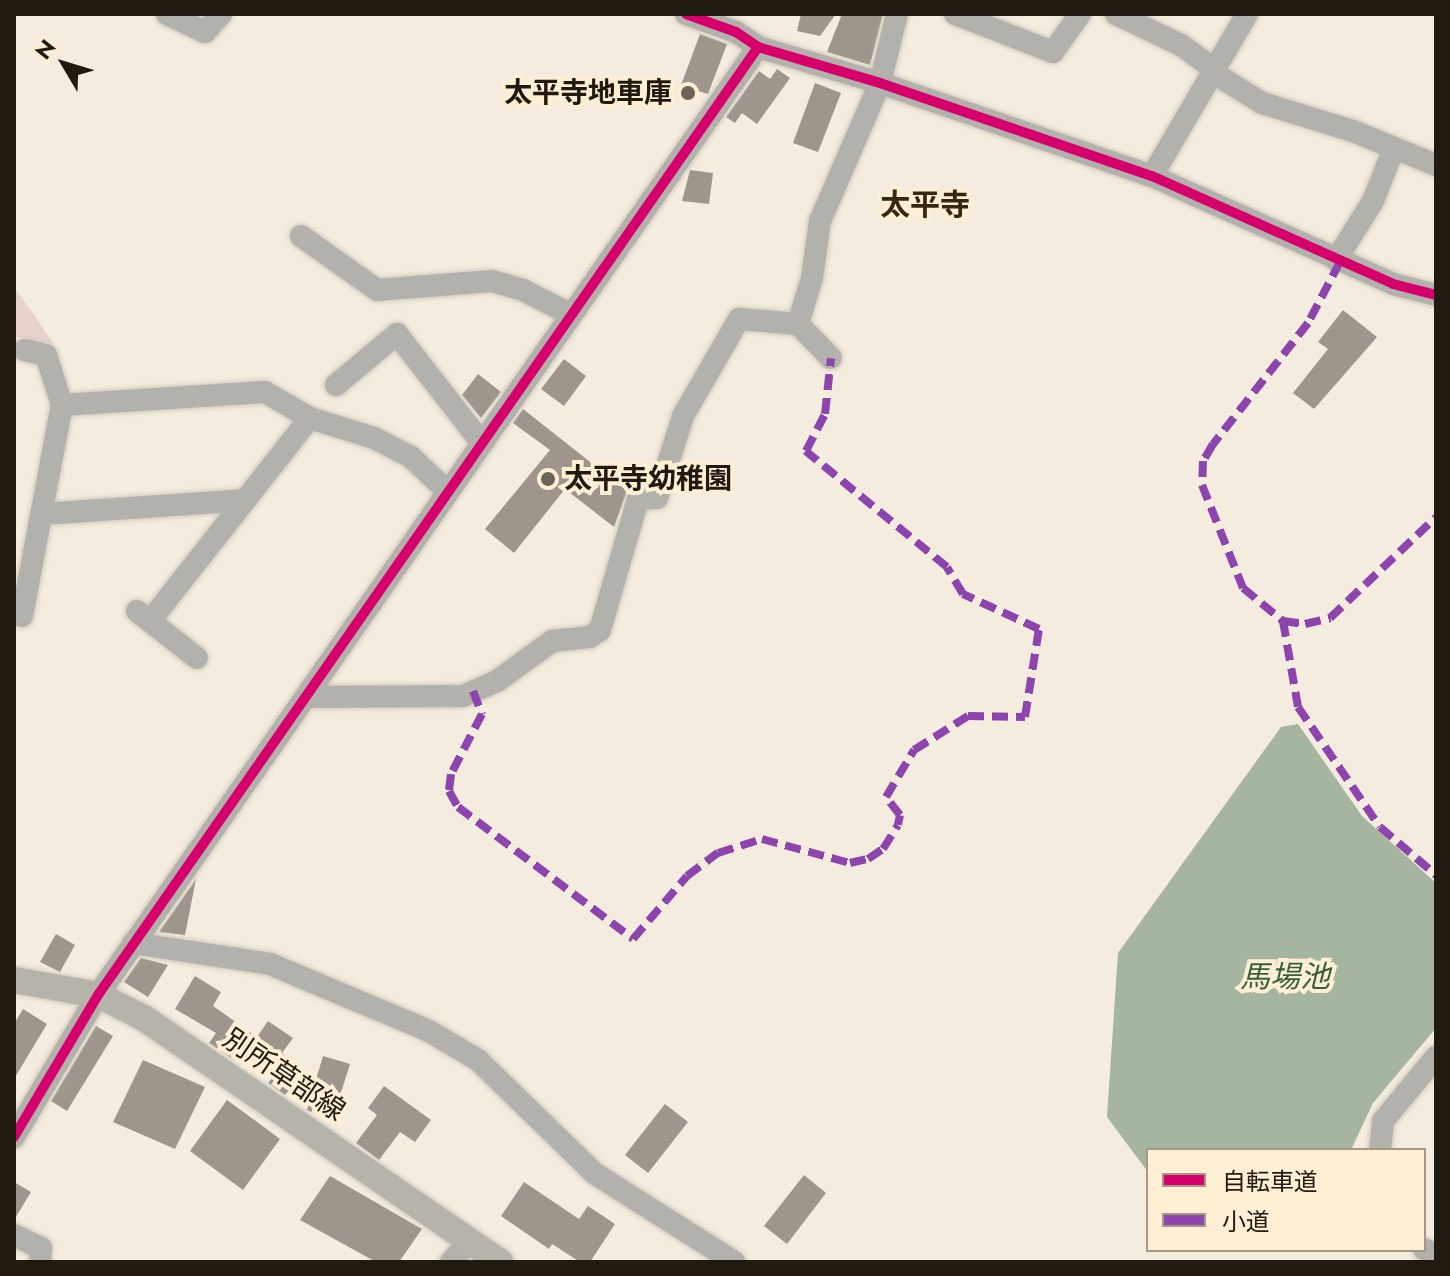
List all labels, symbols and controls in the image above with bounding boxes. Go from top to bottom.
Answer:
north arrow [24,24,104,104]
text: N [27,32,63,66]
place label: 太平寺地車庫 [504,76,672,110]
marker: 太平寺地車庫 [679,84,697,102]
district label: 太平寺 [880,187,970,223]
place label: 太平寺幼稚園 [564,462,732,496]
marker: 太平寺幼稚園 [539,470,557,488]
water label: 馬場池 [1240,959,1330,995]
street label: 別所草部線 [217,1022,351,1128]
legend [1146,1148,1426,1252]
text: 自転車道 [1222,1164,1318,1199]
text: 小道 [1222,1204,1270,1239]

